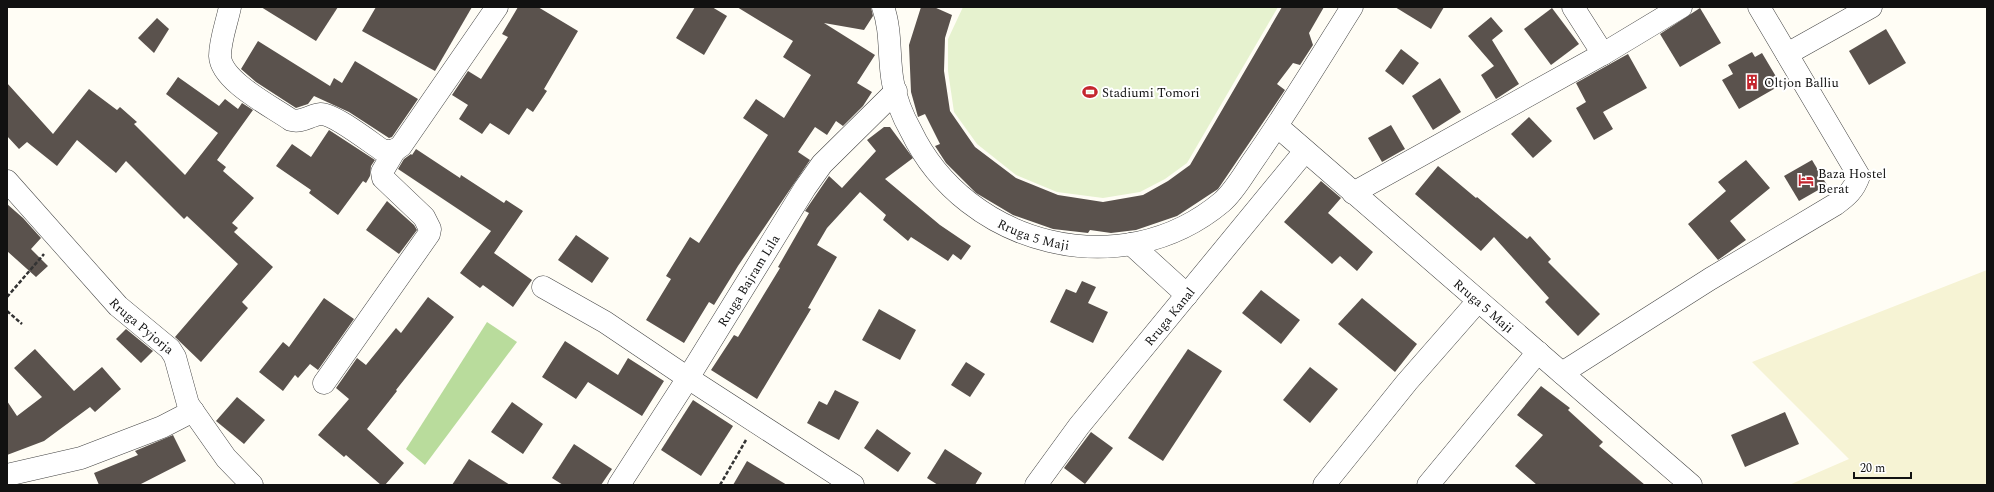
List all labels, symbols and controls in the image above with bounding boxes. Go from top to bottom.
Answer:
building icon: Oltjon Balliu [1743,73,1761,91]
place label: Oltjon Balliu [1764,73,1839,93]
sports icon: Stadiumi Tomori [1081,83,1099,101]
place label: Stadiumi Tomori [1102,83,1200,103]
place label: Baza Hostel Berat [1818,164,1887,199]
hotel icon: Baza Hostel Berat [1797,171,1815,189]
street label: Rruga 5 Maji [994,214,1071,256]
street label: Rruga Bajram Lila [713,230,785,331]
street label: Rruga 5 Maji [1449,274,1518,338]
street label: Rruga Kanal [1140,283,1200,351]
street label: Rruga Pyjorja [104,293,179,360]
scale bar [1854,454,1911,480]
text: 20 m [1860,459,1885,478]

